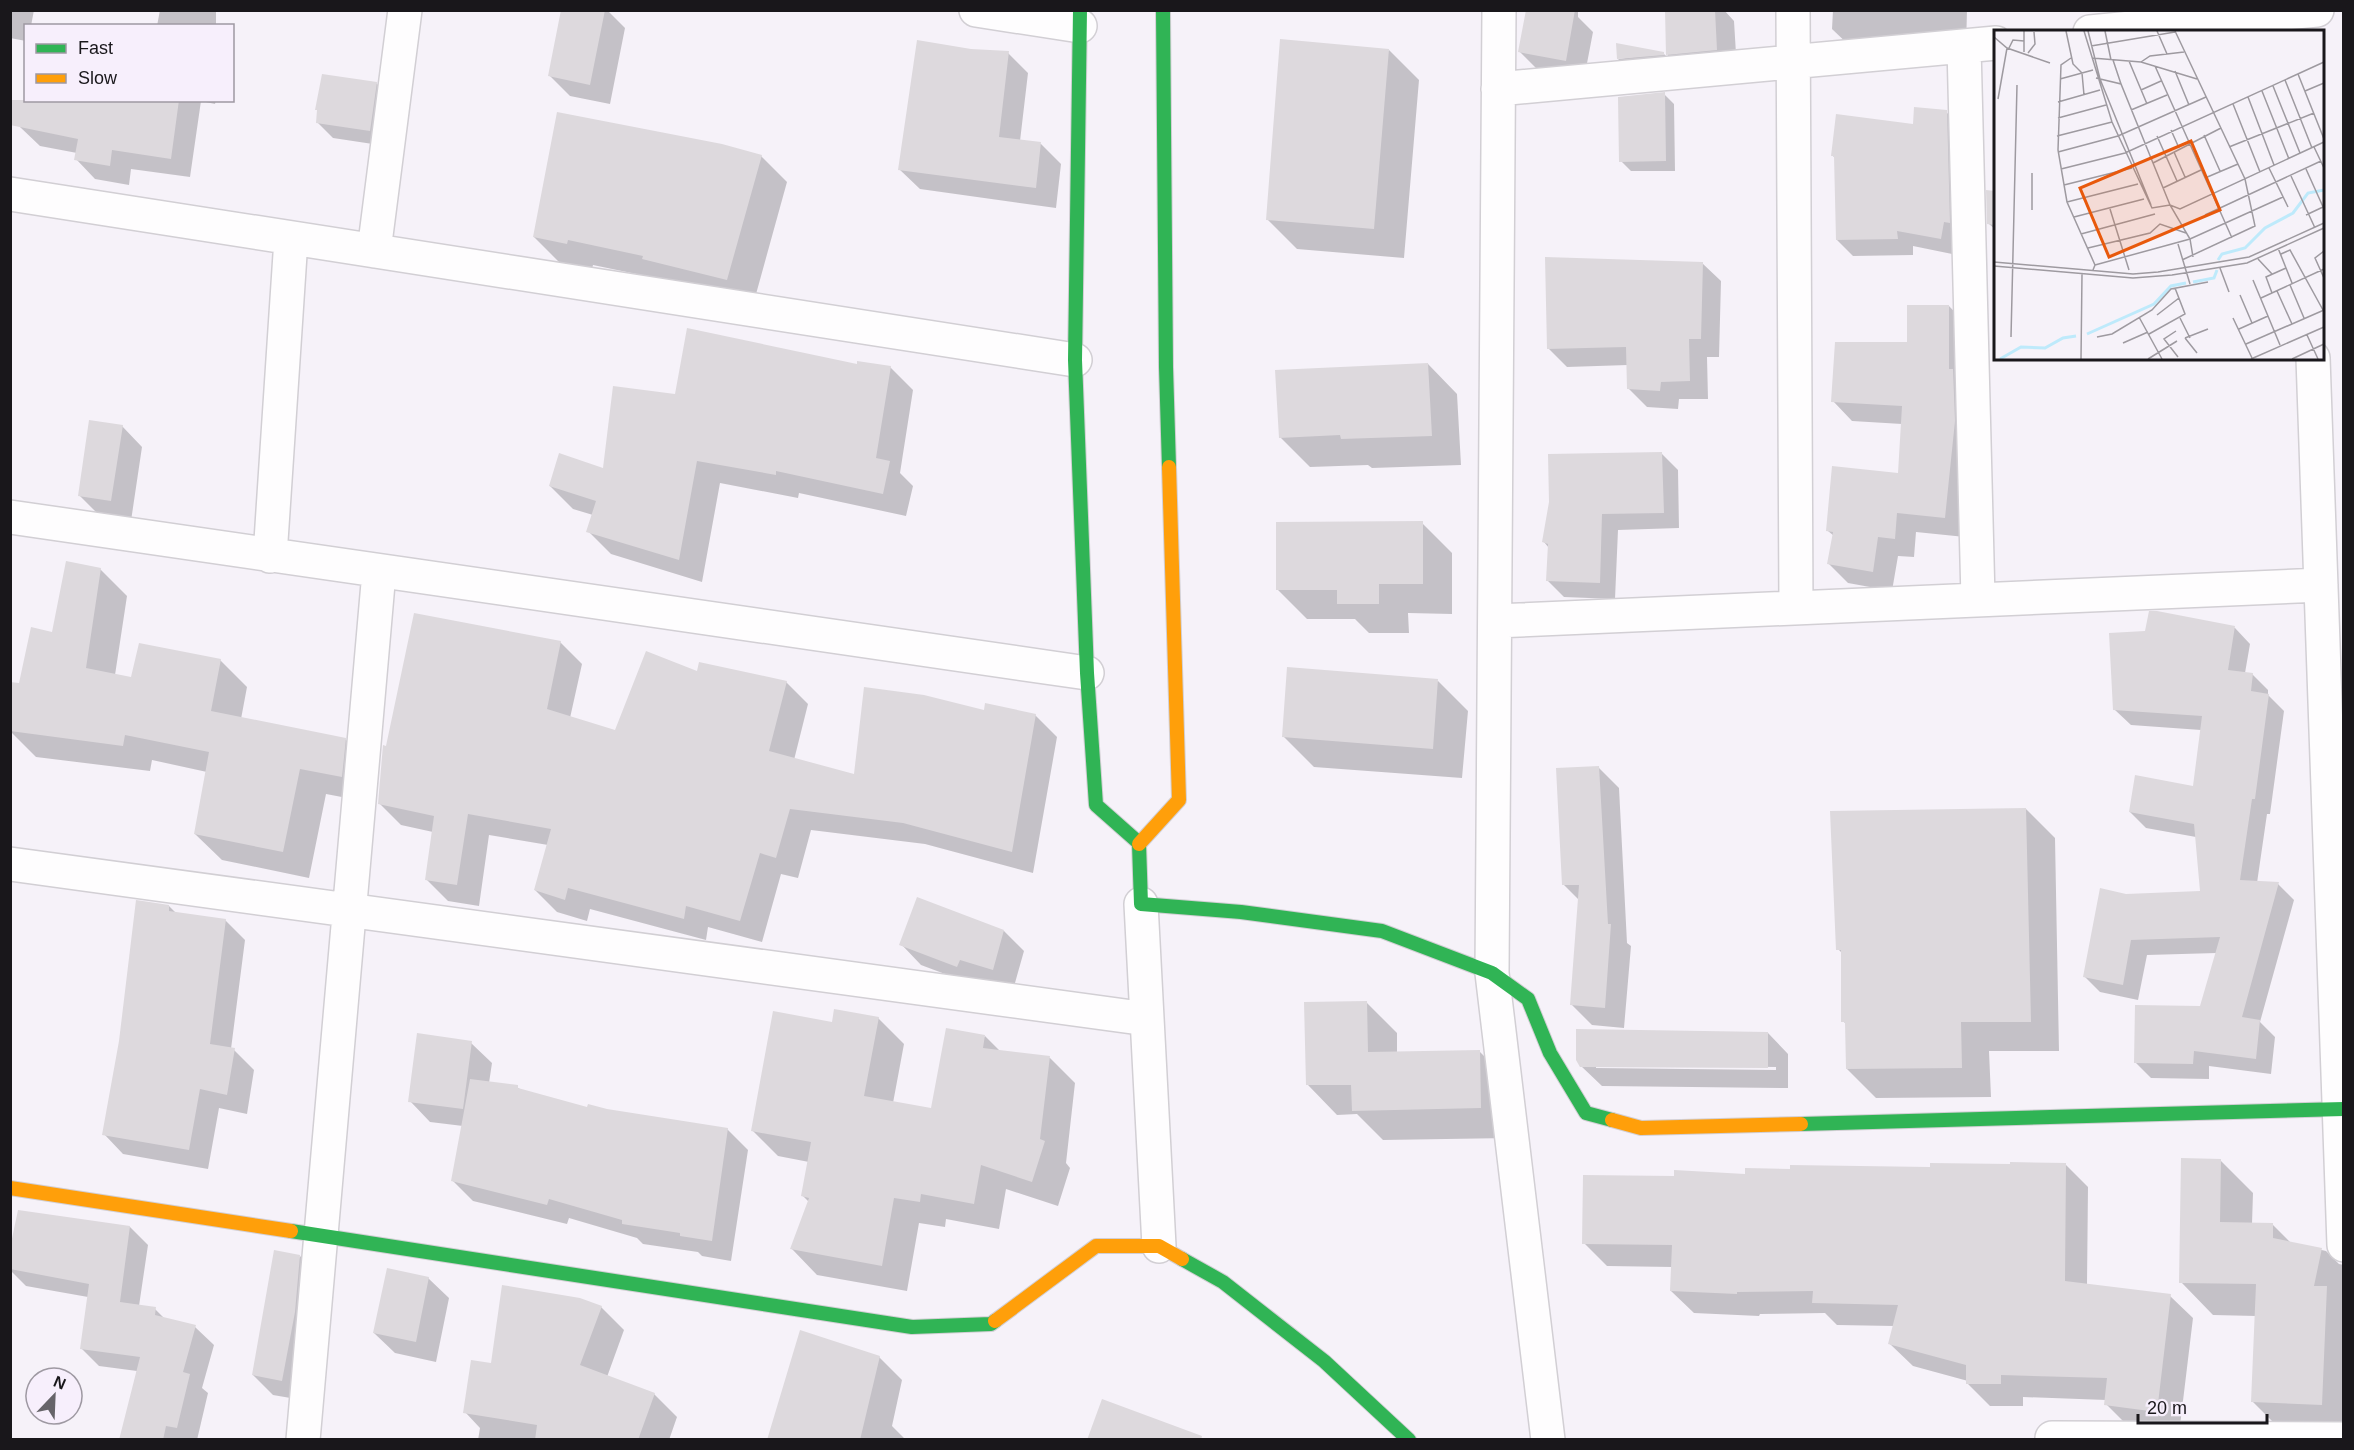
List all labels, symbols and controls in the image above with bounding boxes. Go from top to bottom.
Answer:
legend [24,24,234,102]
inset map [1994,30,2324,360]
text: Fast [78,38,113,58]
text: Slow [78,68,118,88]
north arrow [24,1366,84,1426]
text: N [51,1373,68,1393]
scale bar [2138,1387,2267,1425]
text: 20 m [2147,1398,2187,1418]

